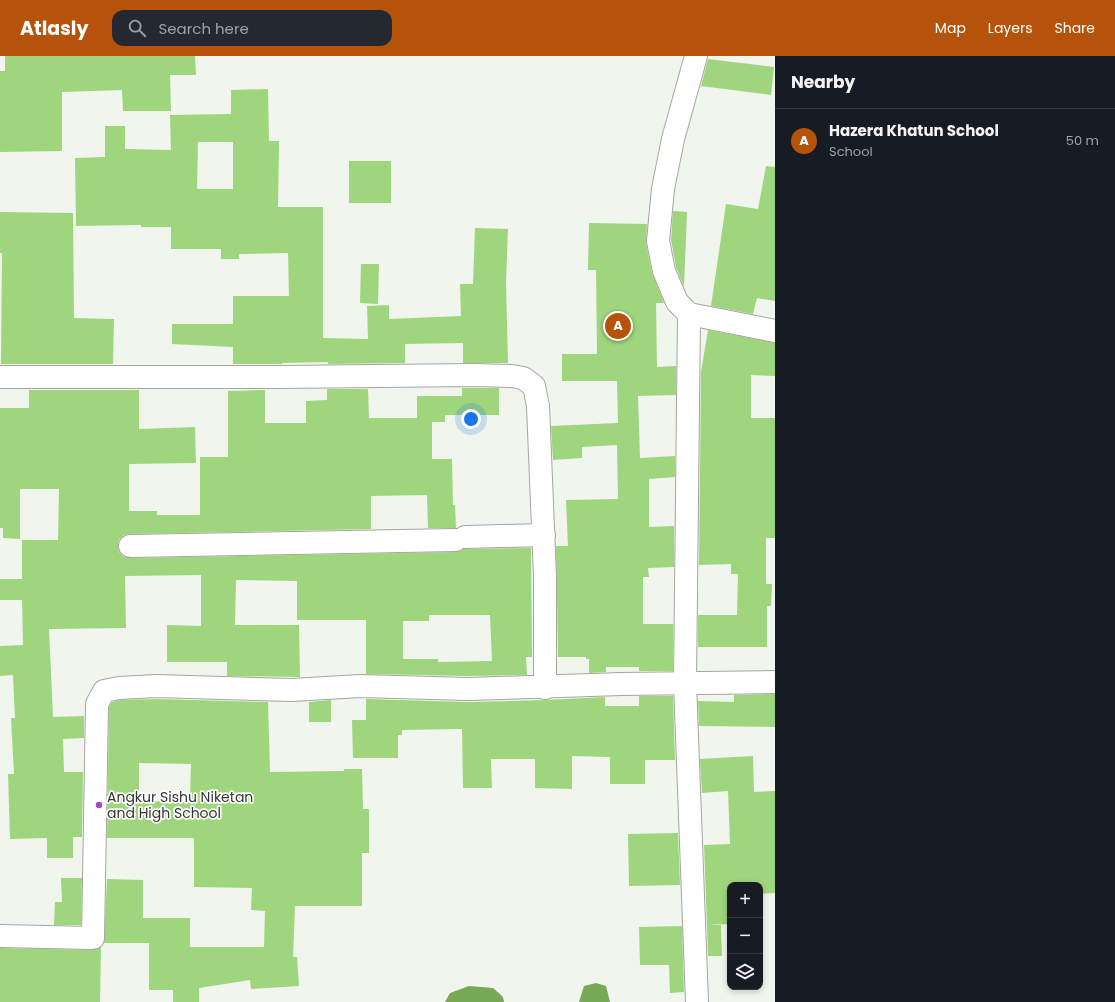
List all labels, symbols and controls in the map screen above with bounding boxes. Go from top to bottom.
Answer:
search box [112,10,392,46]
text: Atlasly [20,15,88,42]
icon: search [126,17,148,39]
text: Search here [158,18,249,39]
text: Map [935,18,966,38]
text: Layers [988,18,1032,38]
text: Share [1054,18,1095,38]
text: Nearby [791,70,855,94]
text: Hazera Khatun School [829,120,999,141]
text: A [799,131,809,150]
text: 50 m [1066,131,1099,150]
text: School [829,142,873,161]
pin: A [605,311,631,341]
your location [461,409,481,429]
place label: Angkur Sishu Niketan and High School [107,787,253,823]
marker: Angkur Sishu Niketan and High School [94,800,104,810]
map controls [727,882,763,990]
button: + [727,882,763,918]
button: − [727,918,763,954]
button: layers [727,954,763,990]

